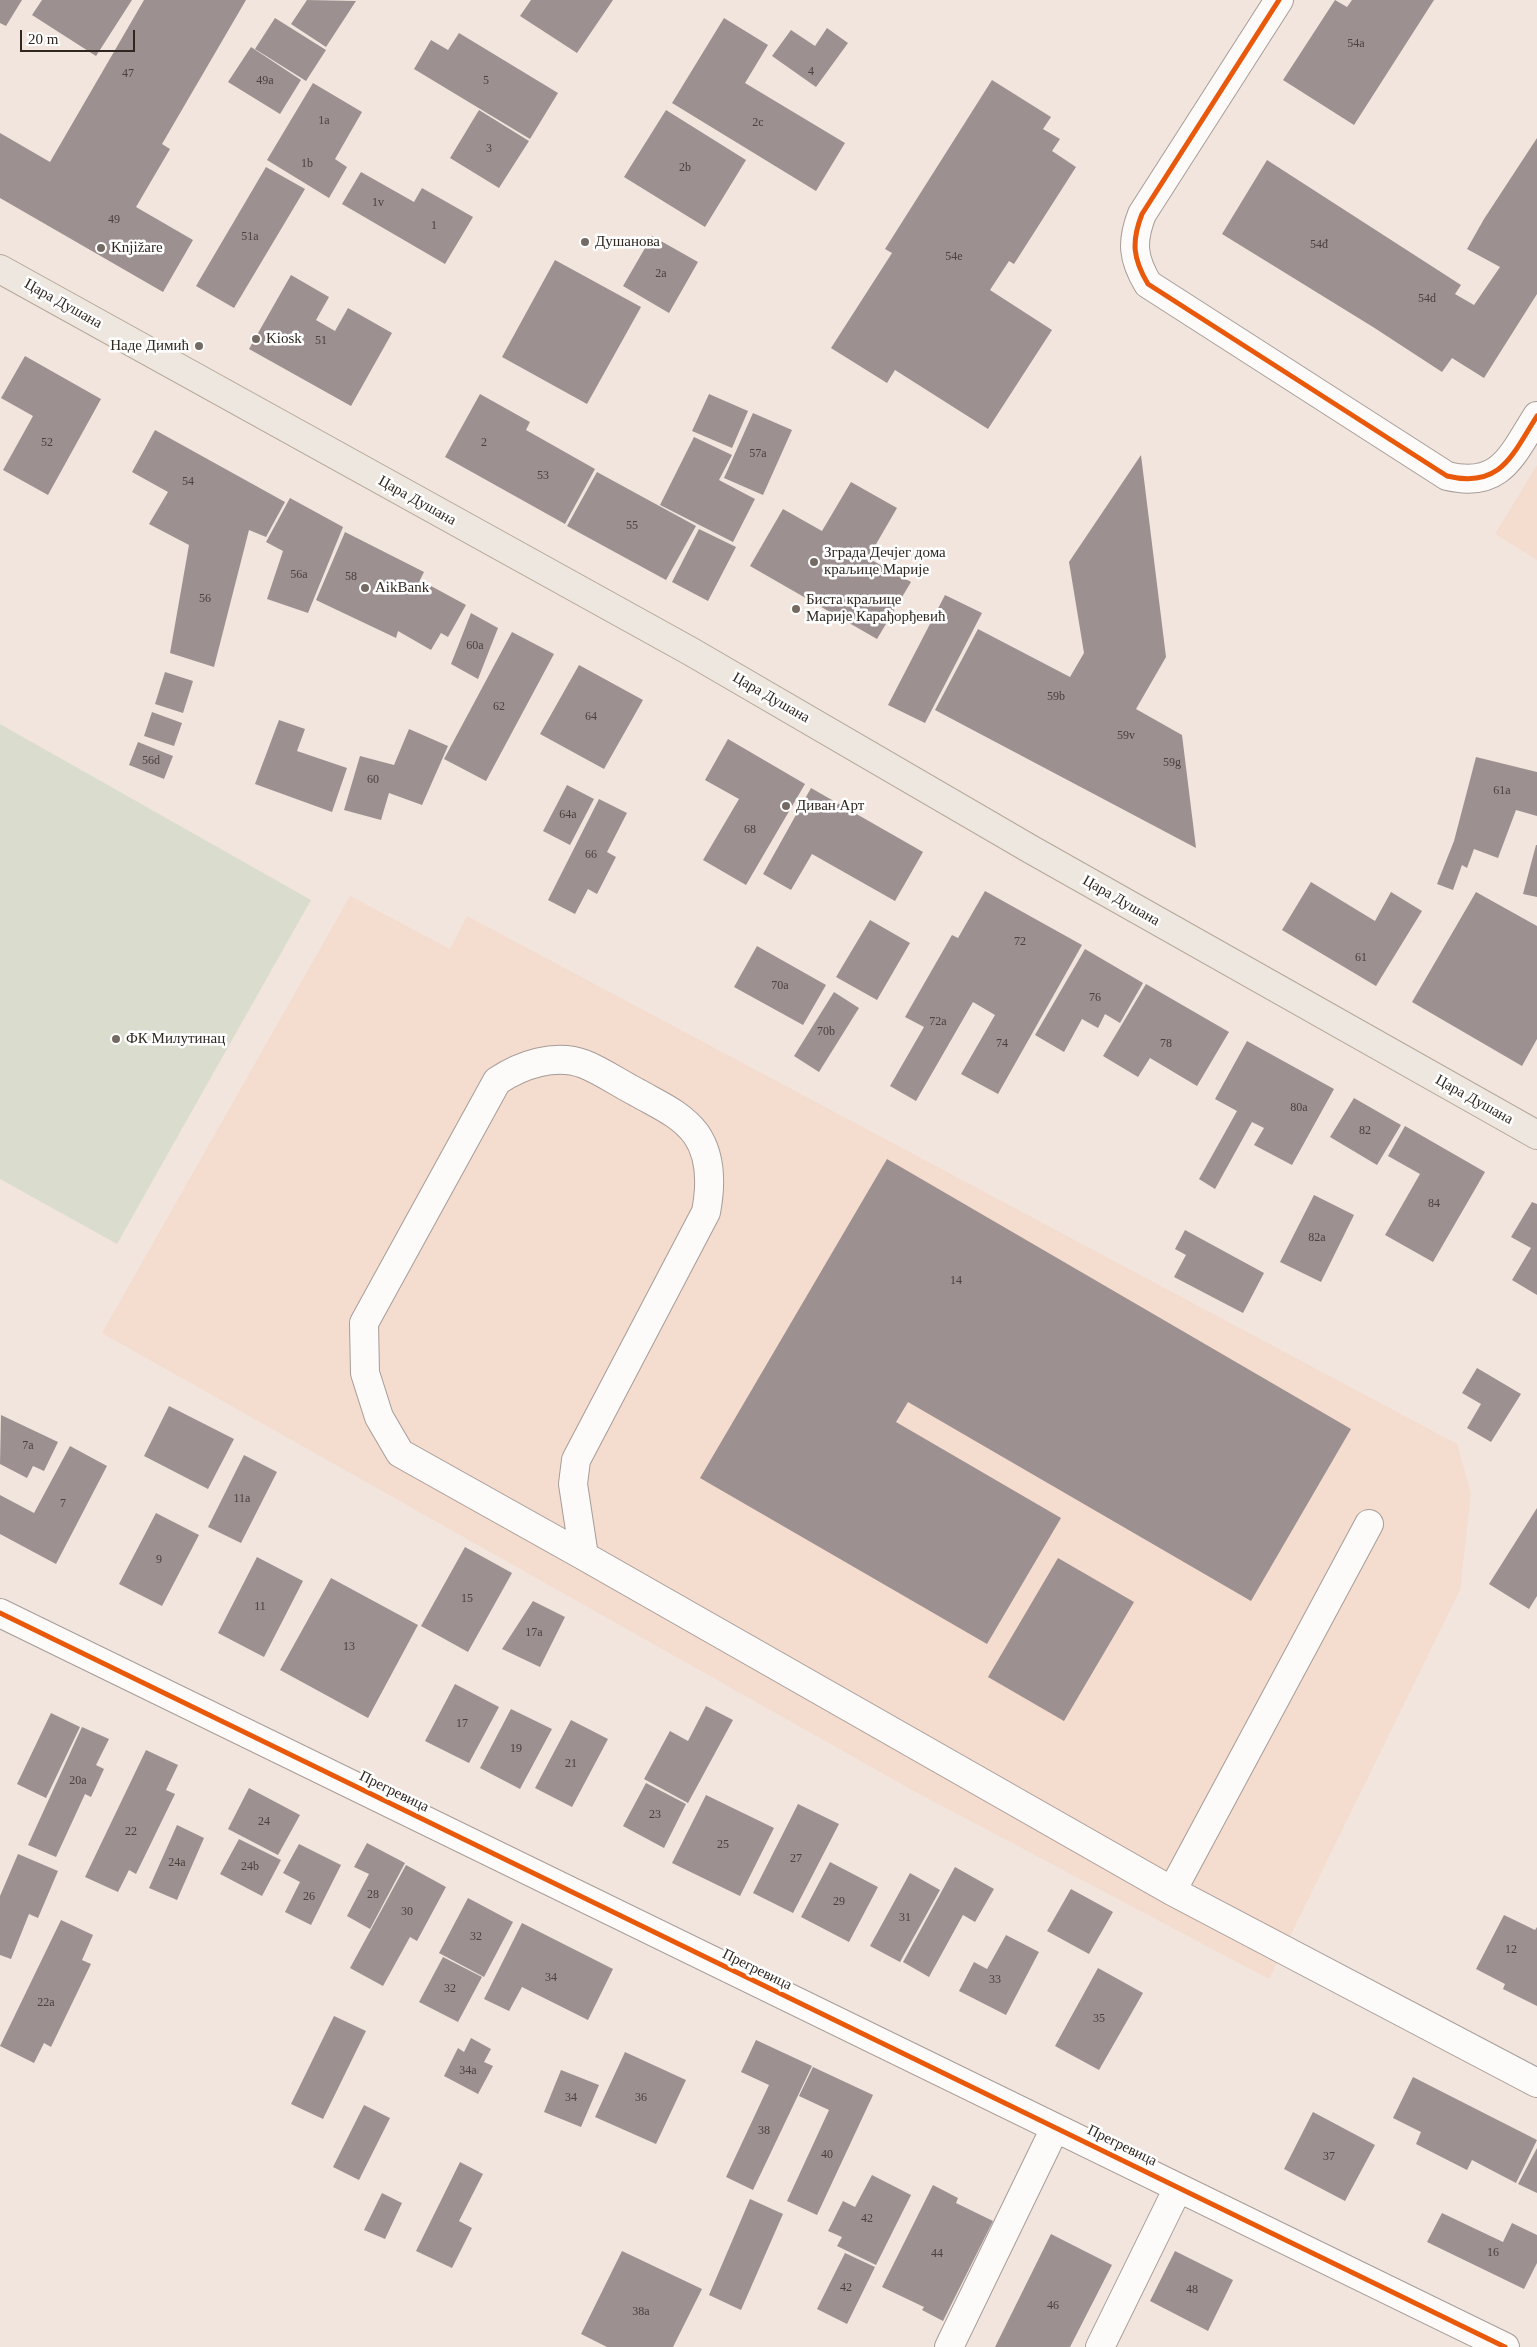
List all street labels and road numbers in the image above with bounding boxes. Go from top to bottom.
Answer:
street label: Цара Душана [21,275,105,333]
street label: Цара Душана [375,472,459,530]
street label: Цара Душана [729,669,813,727]
street label: Цара Душана [1079,872,1163,930]
street label: Цара Душана [1432,1071,1516,1129]
street label: Прегревица [356,1767,432,1817]
street label: Прегревица [719,1945,795,1995]
street label: Прегревица [1084,2121,1160,2171]

